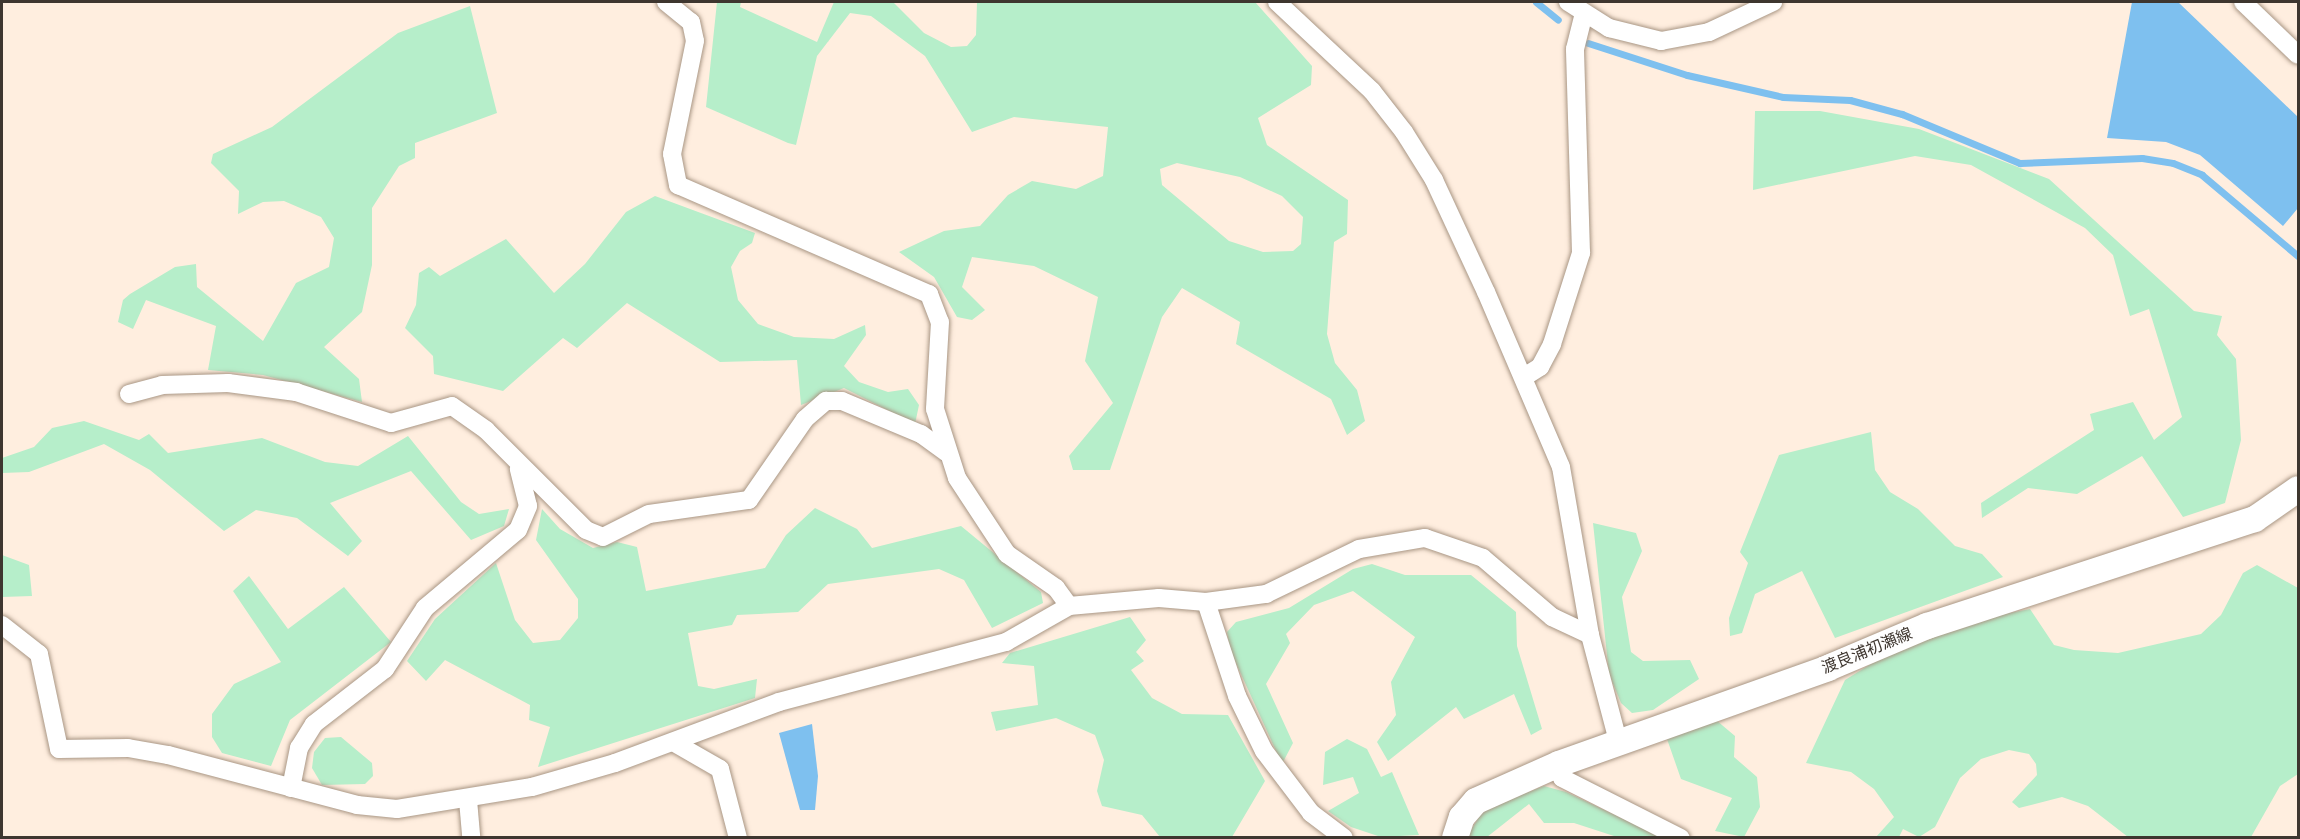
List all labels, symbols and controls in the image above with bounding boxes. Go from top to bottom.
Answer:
street label: 渡良浦初瀬線 [1819,624,1915,678]

